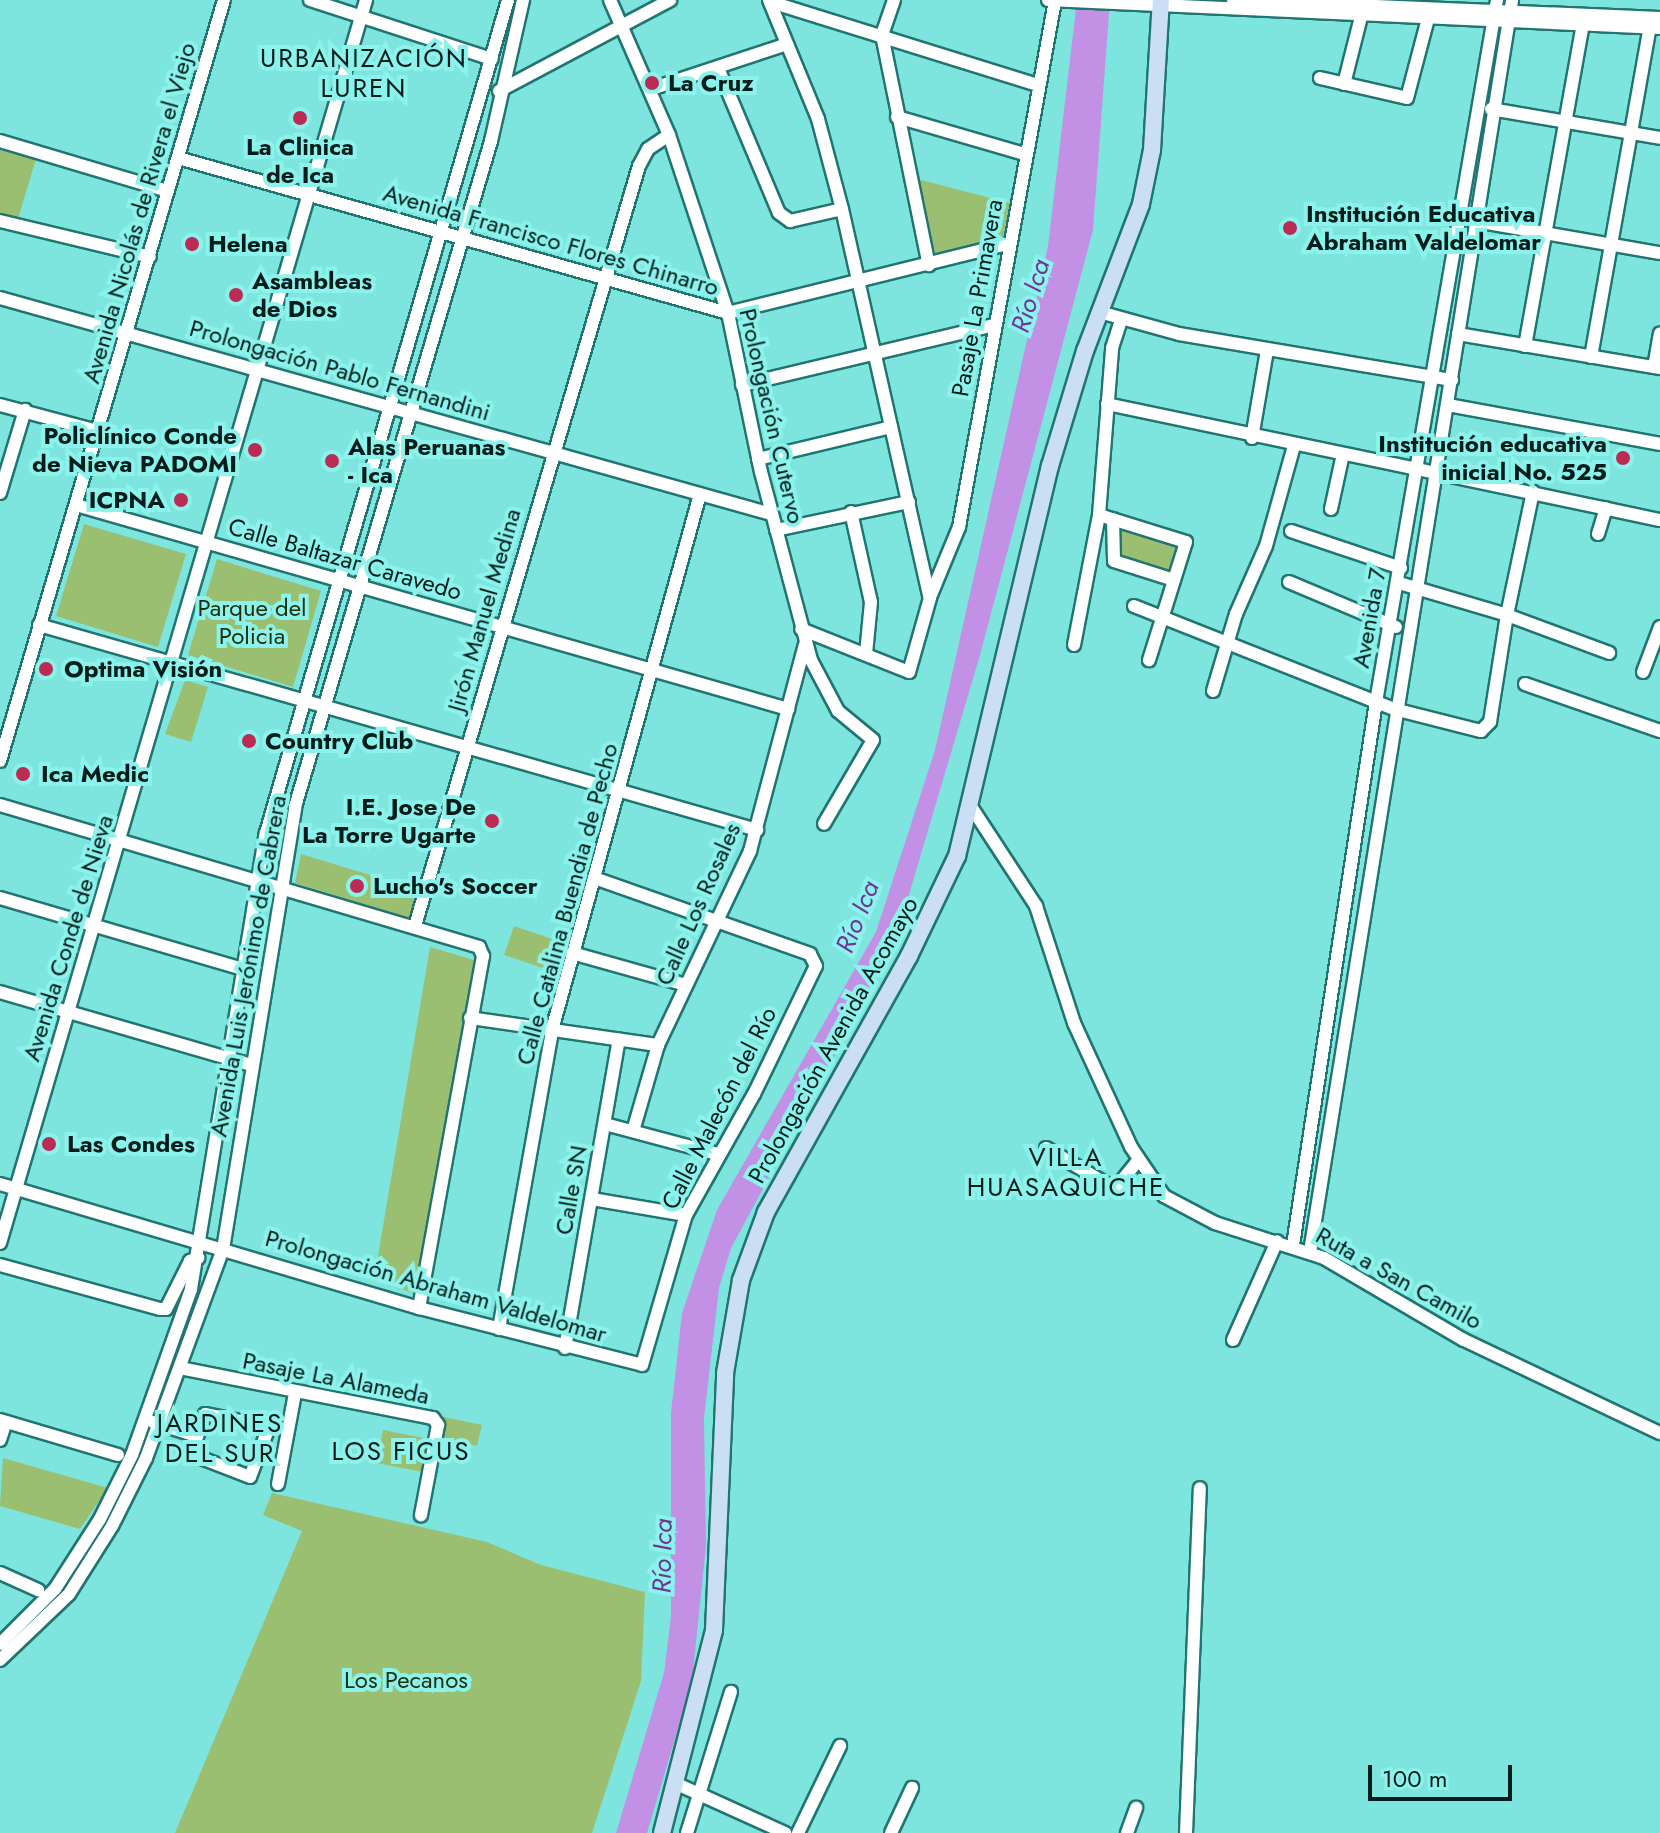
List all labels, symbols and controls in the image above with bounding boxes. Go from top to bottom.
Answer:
street label: Avenida Nicolás de Rivera el Viejo [77,39,201,387]
district label: URBANIZACIÓN LUREN [260,43,468,104]
place label: La Cruz [668,69,754,97]
marker: La Cruz [643,74,661,92]
marker: La Clinica de Ica [289,107,311,129]
place label: La Clinica de Ica [246,133,354,189]
street label: Avenida Francisco Flores Chinarro [380,178,722,302]
street label: Pasaje La Primavera [945,197,1009,399]
place label: Institución Educativa Abraham Valdelomar [1306,200,1541,256]
marker: Institución Educativa Abraham Valdelomar [1281,219,1299,237]
place label: Helena [208,230,288,258]
marker: Helena [183,235,201,253]
water label: Río Ica [1005,256,1057,336]
place label: Asambleas de Dios [252,267,372,323]
marker: Asambleas de Dios [227,286,245,304]
street label: Prolongación Cutervo [733,306,811,526]
street label: Prolongación Pablo Fernandini [186,313,494,427]
place label: Policlínico Conde de Nieva PADOMI [32,422,237,478]
place label: Institución educativa inicial No. 525 [1378,430,1607,486]
place label: Alas Peruanas - Ica [348,433,505,489]
marker: Policlínico Conde de Nieva PADOMI [244,439,266,461]
marker: Institución educativa inicial No. 525 [1614,449,1632,467]
marker: Alas Peruanas - Ica [323,452,341,470]
place label: ICPNA [89,486,165,514]
marker: ICPNA [172,491,190,509]
street label: Jirón Manuel Medina [441,505,527,715]
street label: Calle Baltazar Caravedo [225,512,465,606]
street label: Avenida 7 [1346,566,1392,670]
park label: Parque del Policia [197,594,307,650]
place label: Optima Visión [64,655,222,683]
marker: Optima Visión [35,658,57,680]
place label: Country Club [265,727,413,755]
marker: Country Club [240,732,258,750]
street label: Calle Catalina Buendia de Pecho [510,740,624,1068]
place label: Ica Medic [41,760,149,788]
marker: Ica Medic [12,763,34,785]
street label: Avenida Luis Jerónimo de Cabrera [204,793,292,1139]
place label: I.E. Jose De La Torre Ugarte [302,793,476,849]
street label: Avenida Conde de Nieva [17,811,119,1065]
marker: I.E. Jose De La Torre Ugarte [483,812,501,830]
street label: Calle Los Rosales [649,818,747,990]
place label: Lucho's Soccer [373,872,538,900]
water label: Río Ica [830,876,886,958]
marker: Lucho's Soccer [348,877,366,895]
street label: Prolongación Avenida Acomayo [742,892,924,1188]
street label: Calle Malecón del Río [655,1002,783,1214]
place label: Las Condes [67,1130,195,1158]
marker: Las Condes [38,1133,60,1155]
district label: VILLA HUASAQUICHE [967,1142,1165,1204]
street label: Calle SN [549,1143,593,1237]
street label: Ruta a San Camilo [1311,1220,1487,1336]
street label: Prolongación Abraham Valdelomar [262,1223,610,1349]
street label: Pasaje La Alameda [240,1346,432,1410]
district label: JARDINES DEL SUR [157,1408,283,1470]
district label: LOS FICUS [331,1436,471,1468]
water label: Río Ica [647,1518,679,1594]
park label: Los Pecanos [344,1666,468,1694]
scale bar [1372,1749,1516,1799]
text: 100 m [1382,1761,1448,1796]

